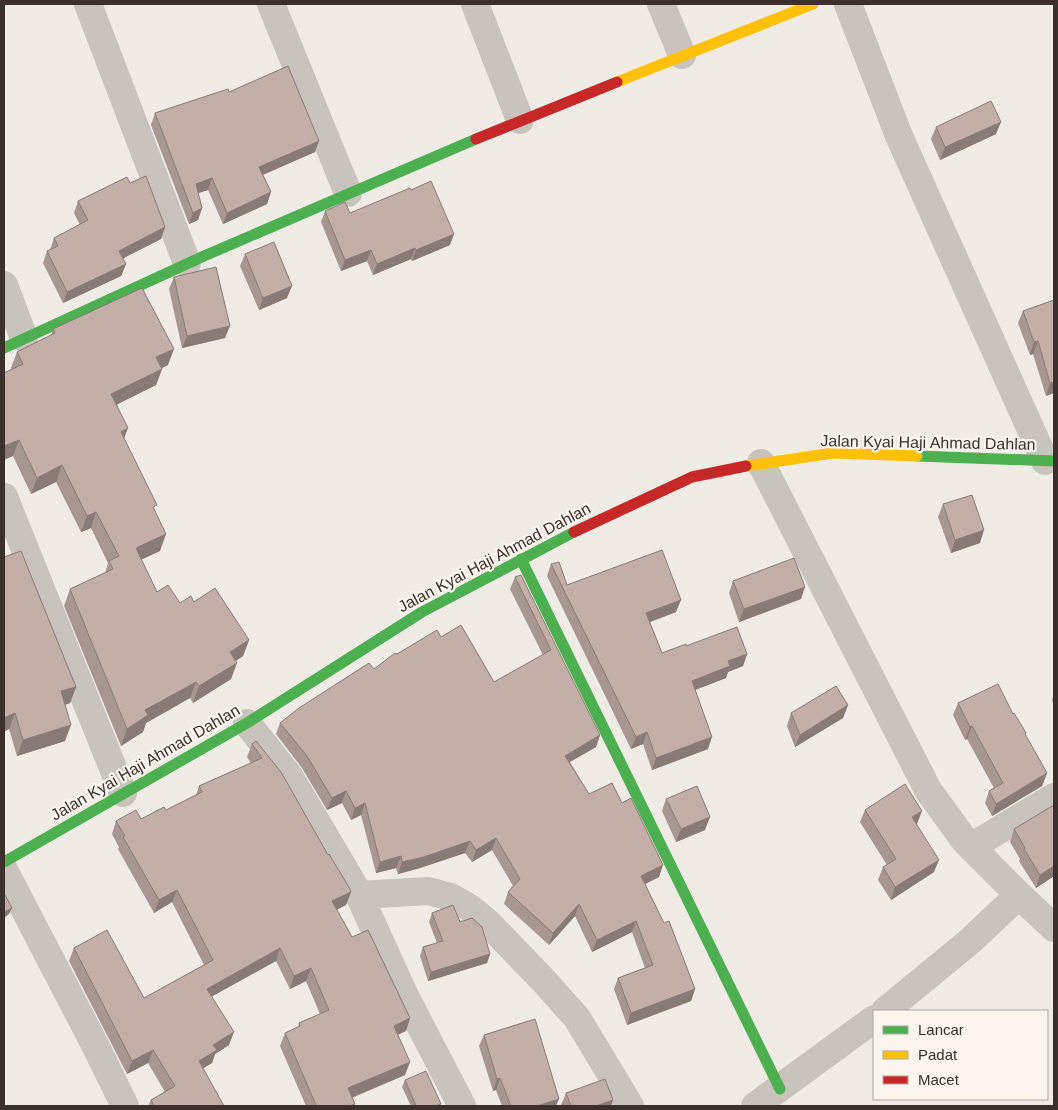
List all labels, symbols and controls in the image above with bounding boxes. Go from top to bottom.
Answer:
street label: Jalan Kyai Haji Ahmad Dahlan [820,432,1036,453]
street label: Jalan Kyai Haji Ahmad Dahlan [395,499,593,615]
street label: Jalan Kyai Haji Ahmad Dahlan [48,701,243,824]
legend [873,1010,1048,1100]
text: Lancar [918,1021,964,1038]
text: Padat [918,1046,958,1063]
text: Macet [918,1071,960,1088]

